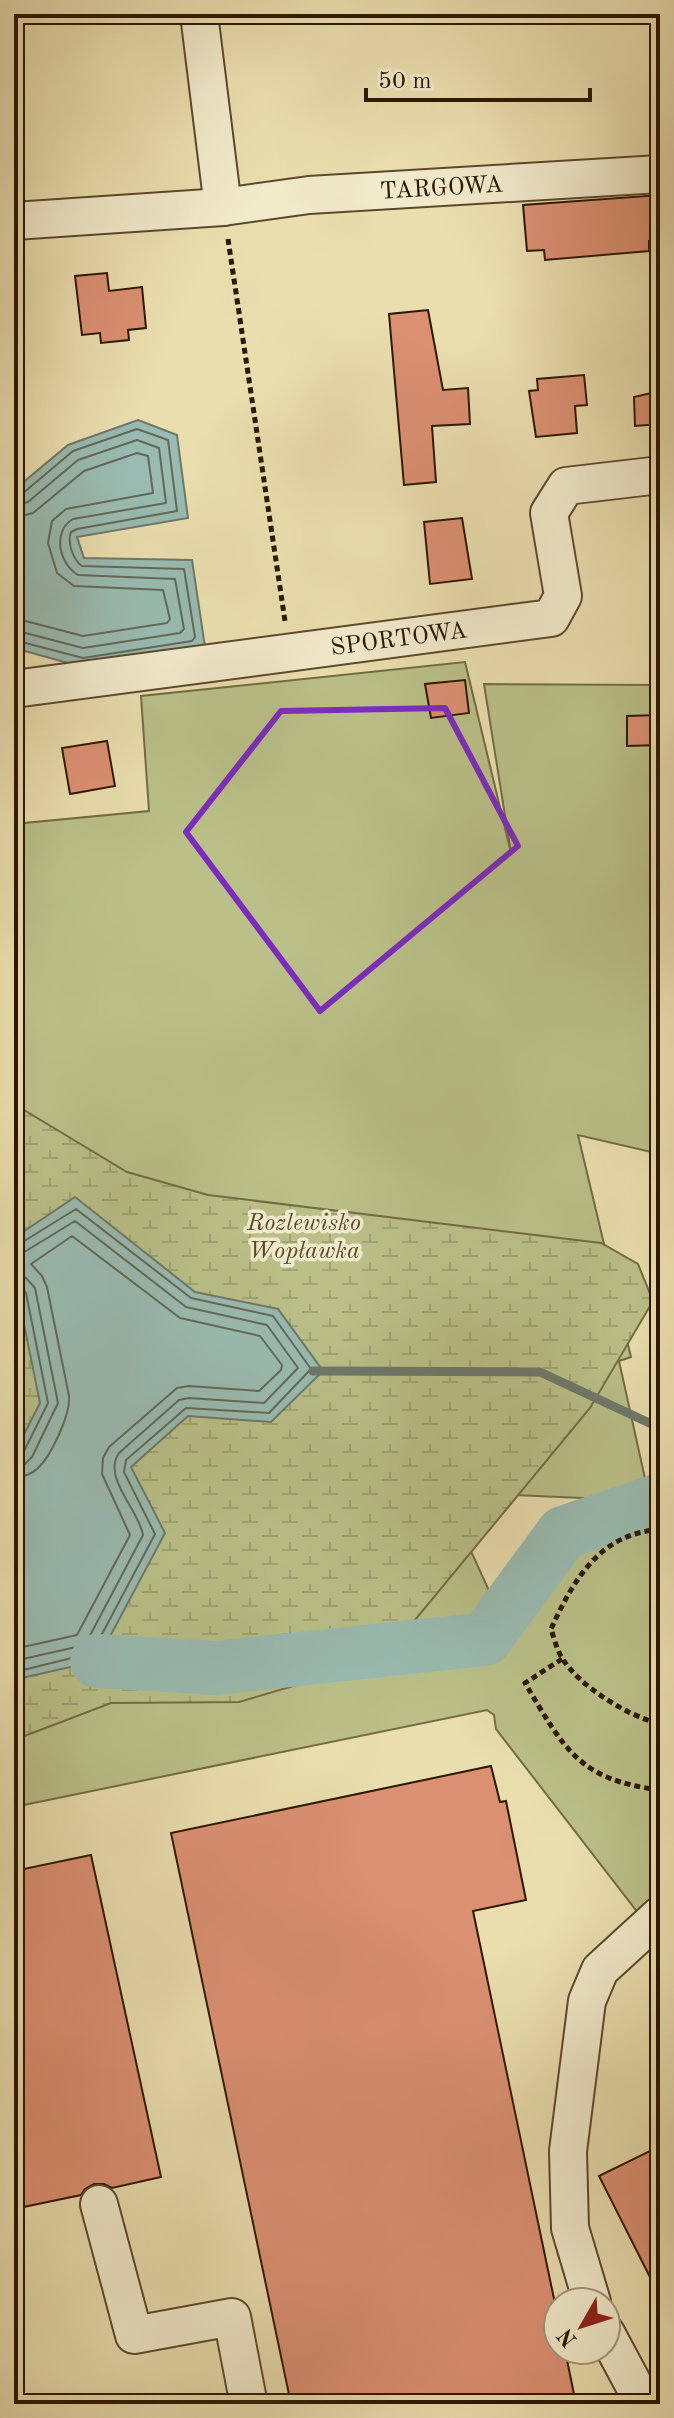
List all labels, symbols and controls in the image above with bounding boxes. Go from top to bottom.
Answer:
scale bar [366,52,590,102]
text: 50 m [378,70,432,94]
street label: TARGOWA [379,173,504,205]
street label: SPORTOWA [329,619,469,661]
park label: Rozlewisko Wopławka [246,1212,361,1264]
north arrow [542,2286,622,2366]
text: N [554,2324,582,2351]

